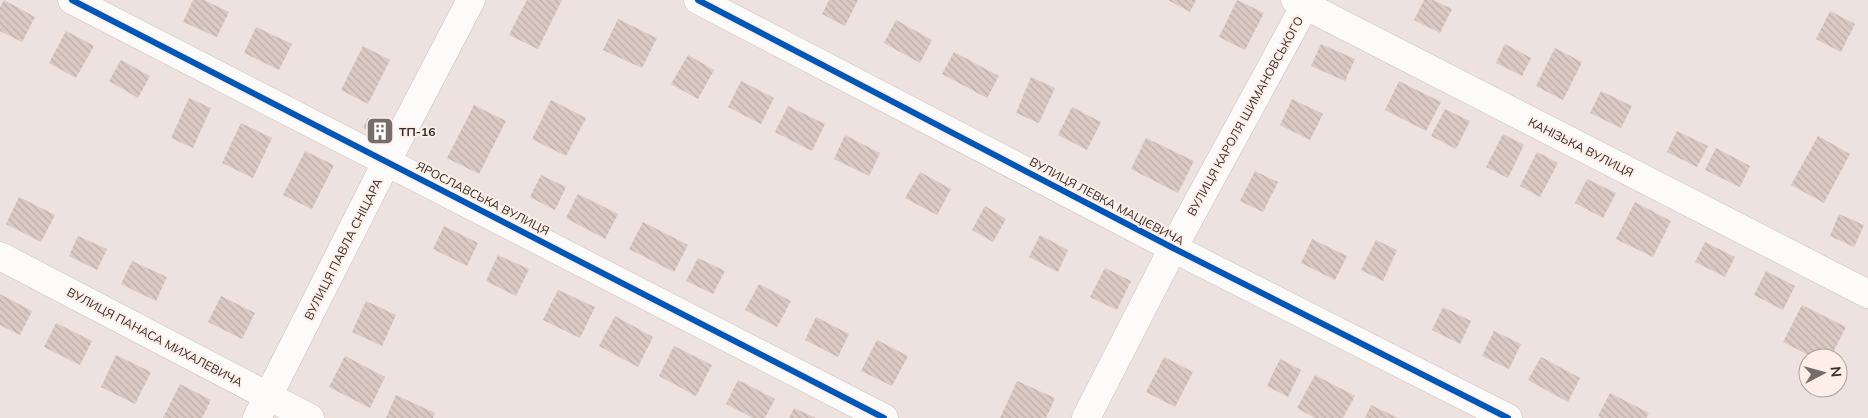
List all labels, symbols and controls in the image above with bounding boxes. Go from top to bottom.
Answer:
street label: ВУЛИЦЯ КАРОЛЯ ШИМАНОВСЬКОГО [1184,14,1306,218]
street label: КАНІЗЬКА ВУЛИЦЯ [1526,114,1636,180]
building icon: ТП-16 [365,116,395,146]
place label: ТП-16 [399,124,435,139]
street label: ВУЛИЦЯ ЛЕВКА МАЦІЄВИЧА [1027,154,1187,248]
street label: ЯРОСЛАВСЬКА ВУЛИЦЯ [414,158,552,238]
street label: ВУЛИЦЯ ПАВЛА СНІЦАРА [301,176,385,322]
street label: ВУЛИЦЯ ПАНАСА МИХАЛЕВИЧА [65,284,246,390]
north arrow [1798,348,1848,398]
text: N [1826,365,1845,378]

